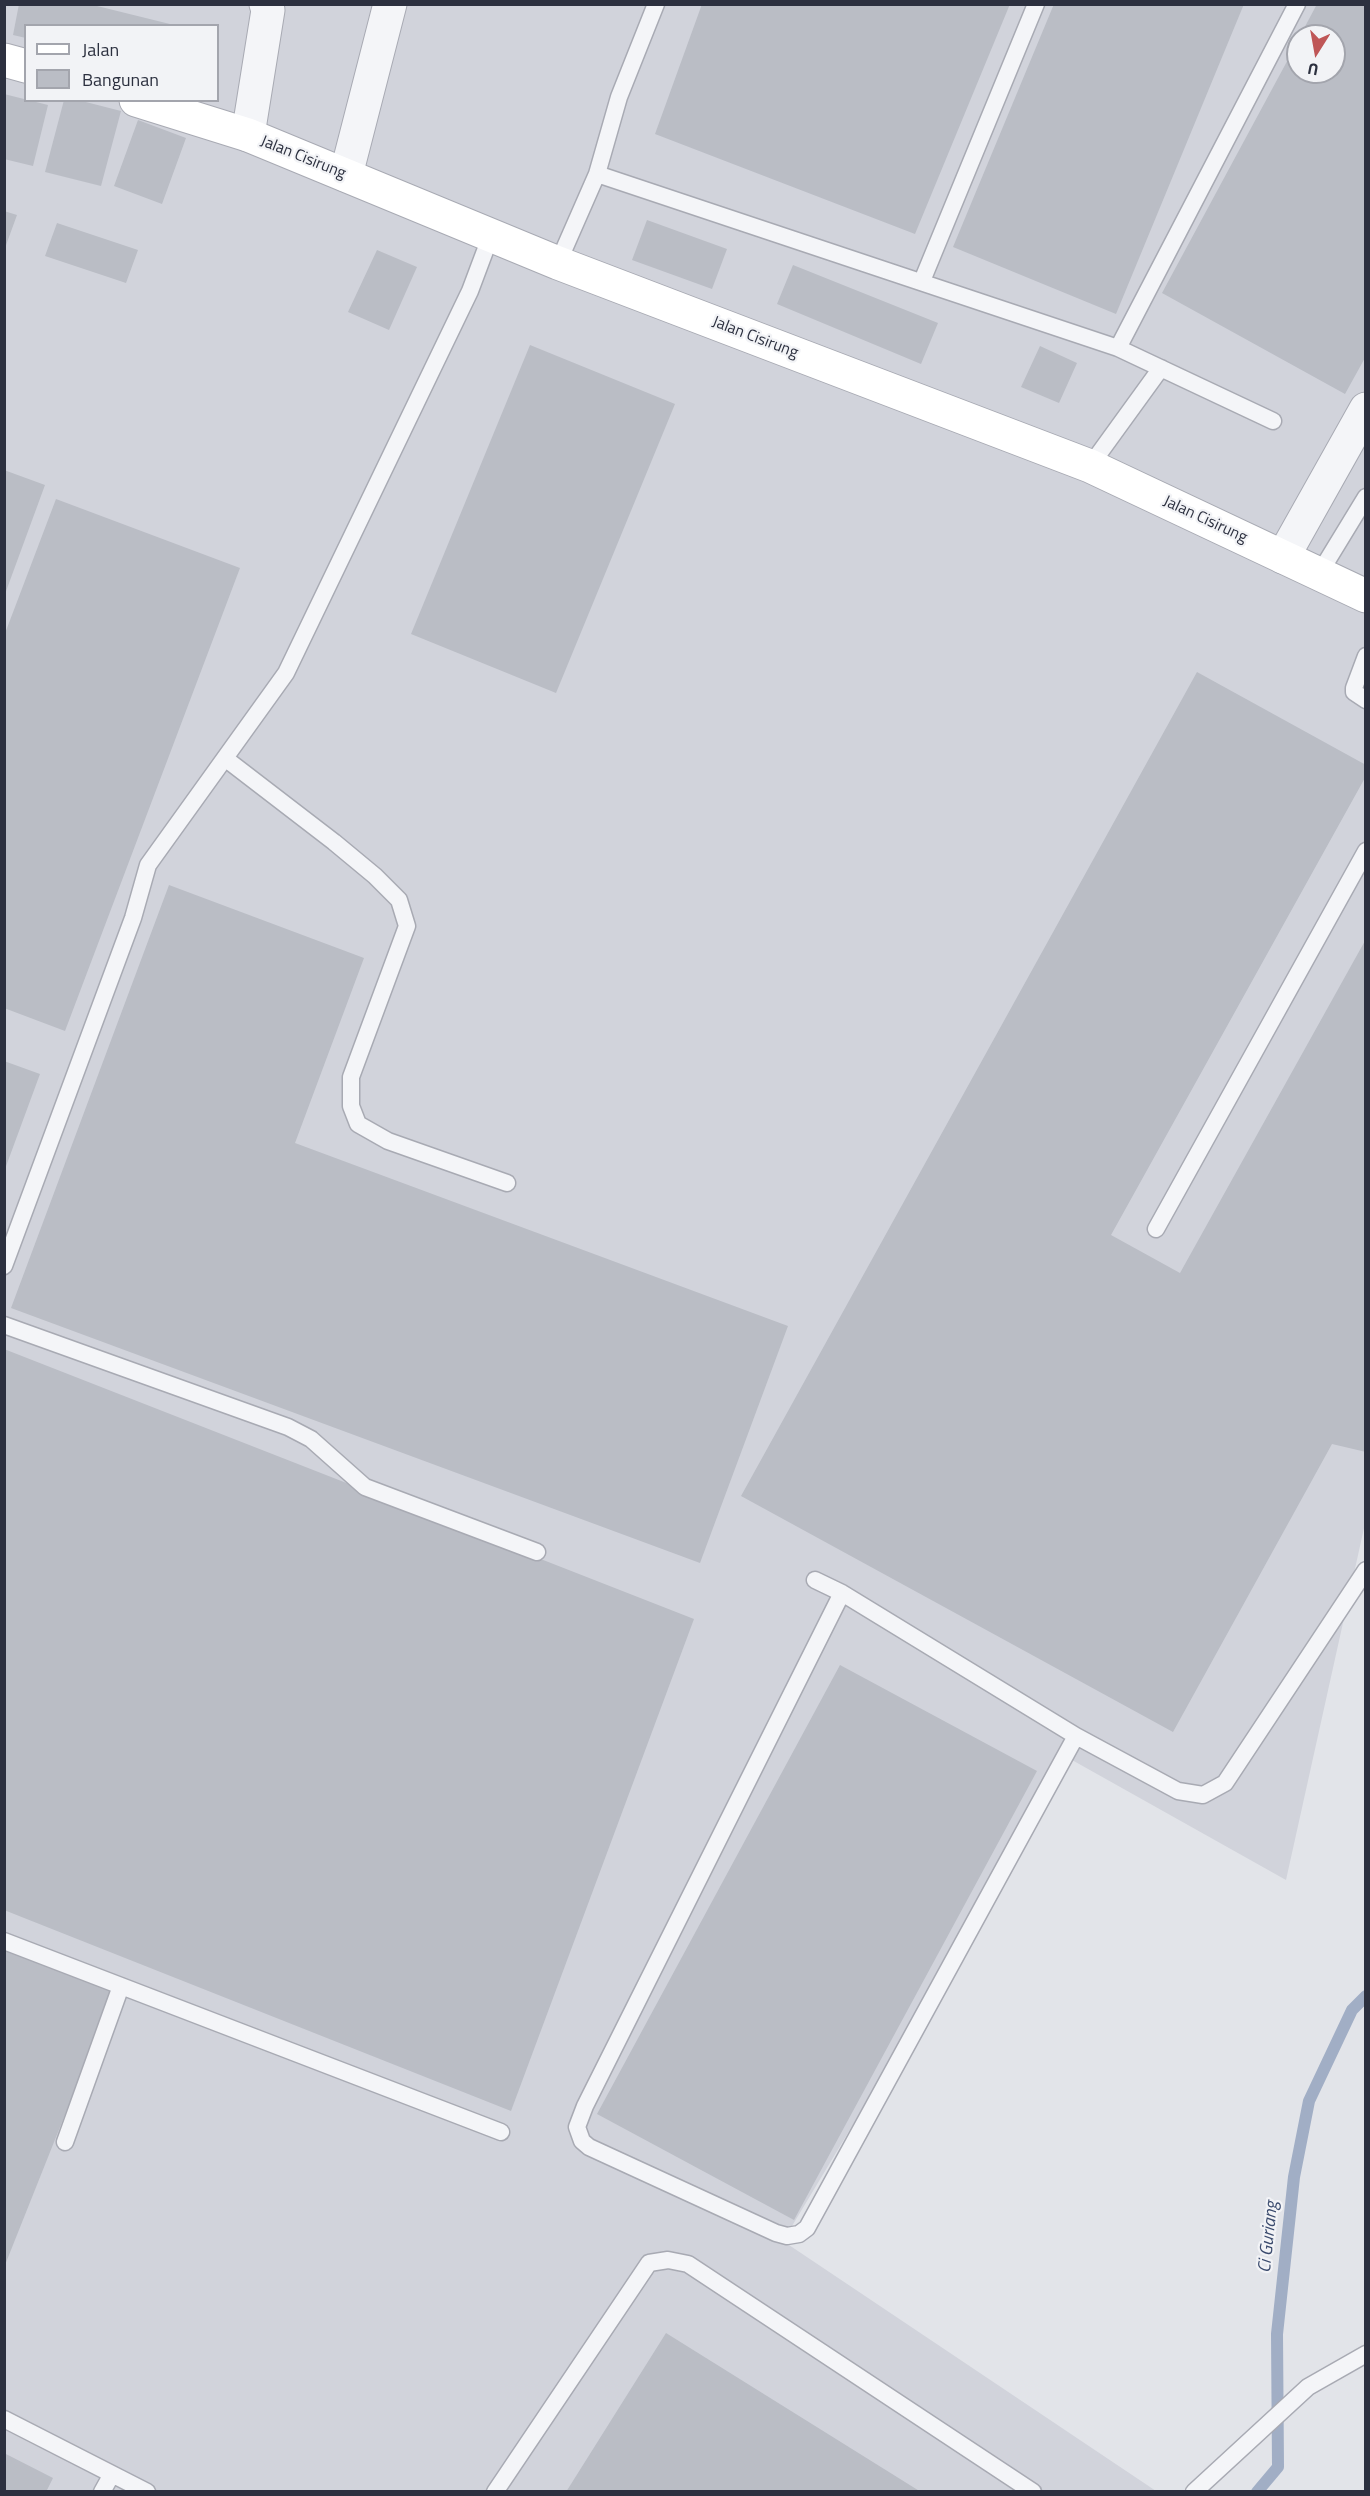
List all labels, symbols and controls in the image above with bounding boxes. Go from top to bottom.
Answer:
legend [24,24,219,102]
north arrow [1286,24,1346,84]
text: Jalan [82,36,119,63]
text: U [1306,57,1320,82]
text: Bangunan [82,66,159,93]
street label: Jalan Cisirung [257,132,349,184]
street label: Jalan Cisirung [709,313,801,363]
street label: Jalan Cisirung [1160,492,1250,548]
water label: Ci Guriang [1255,2200,1283,2274]

